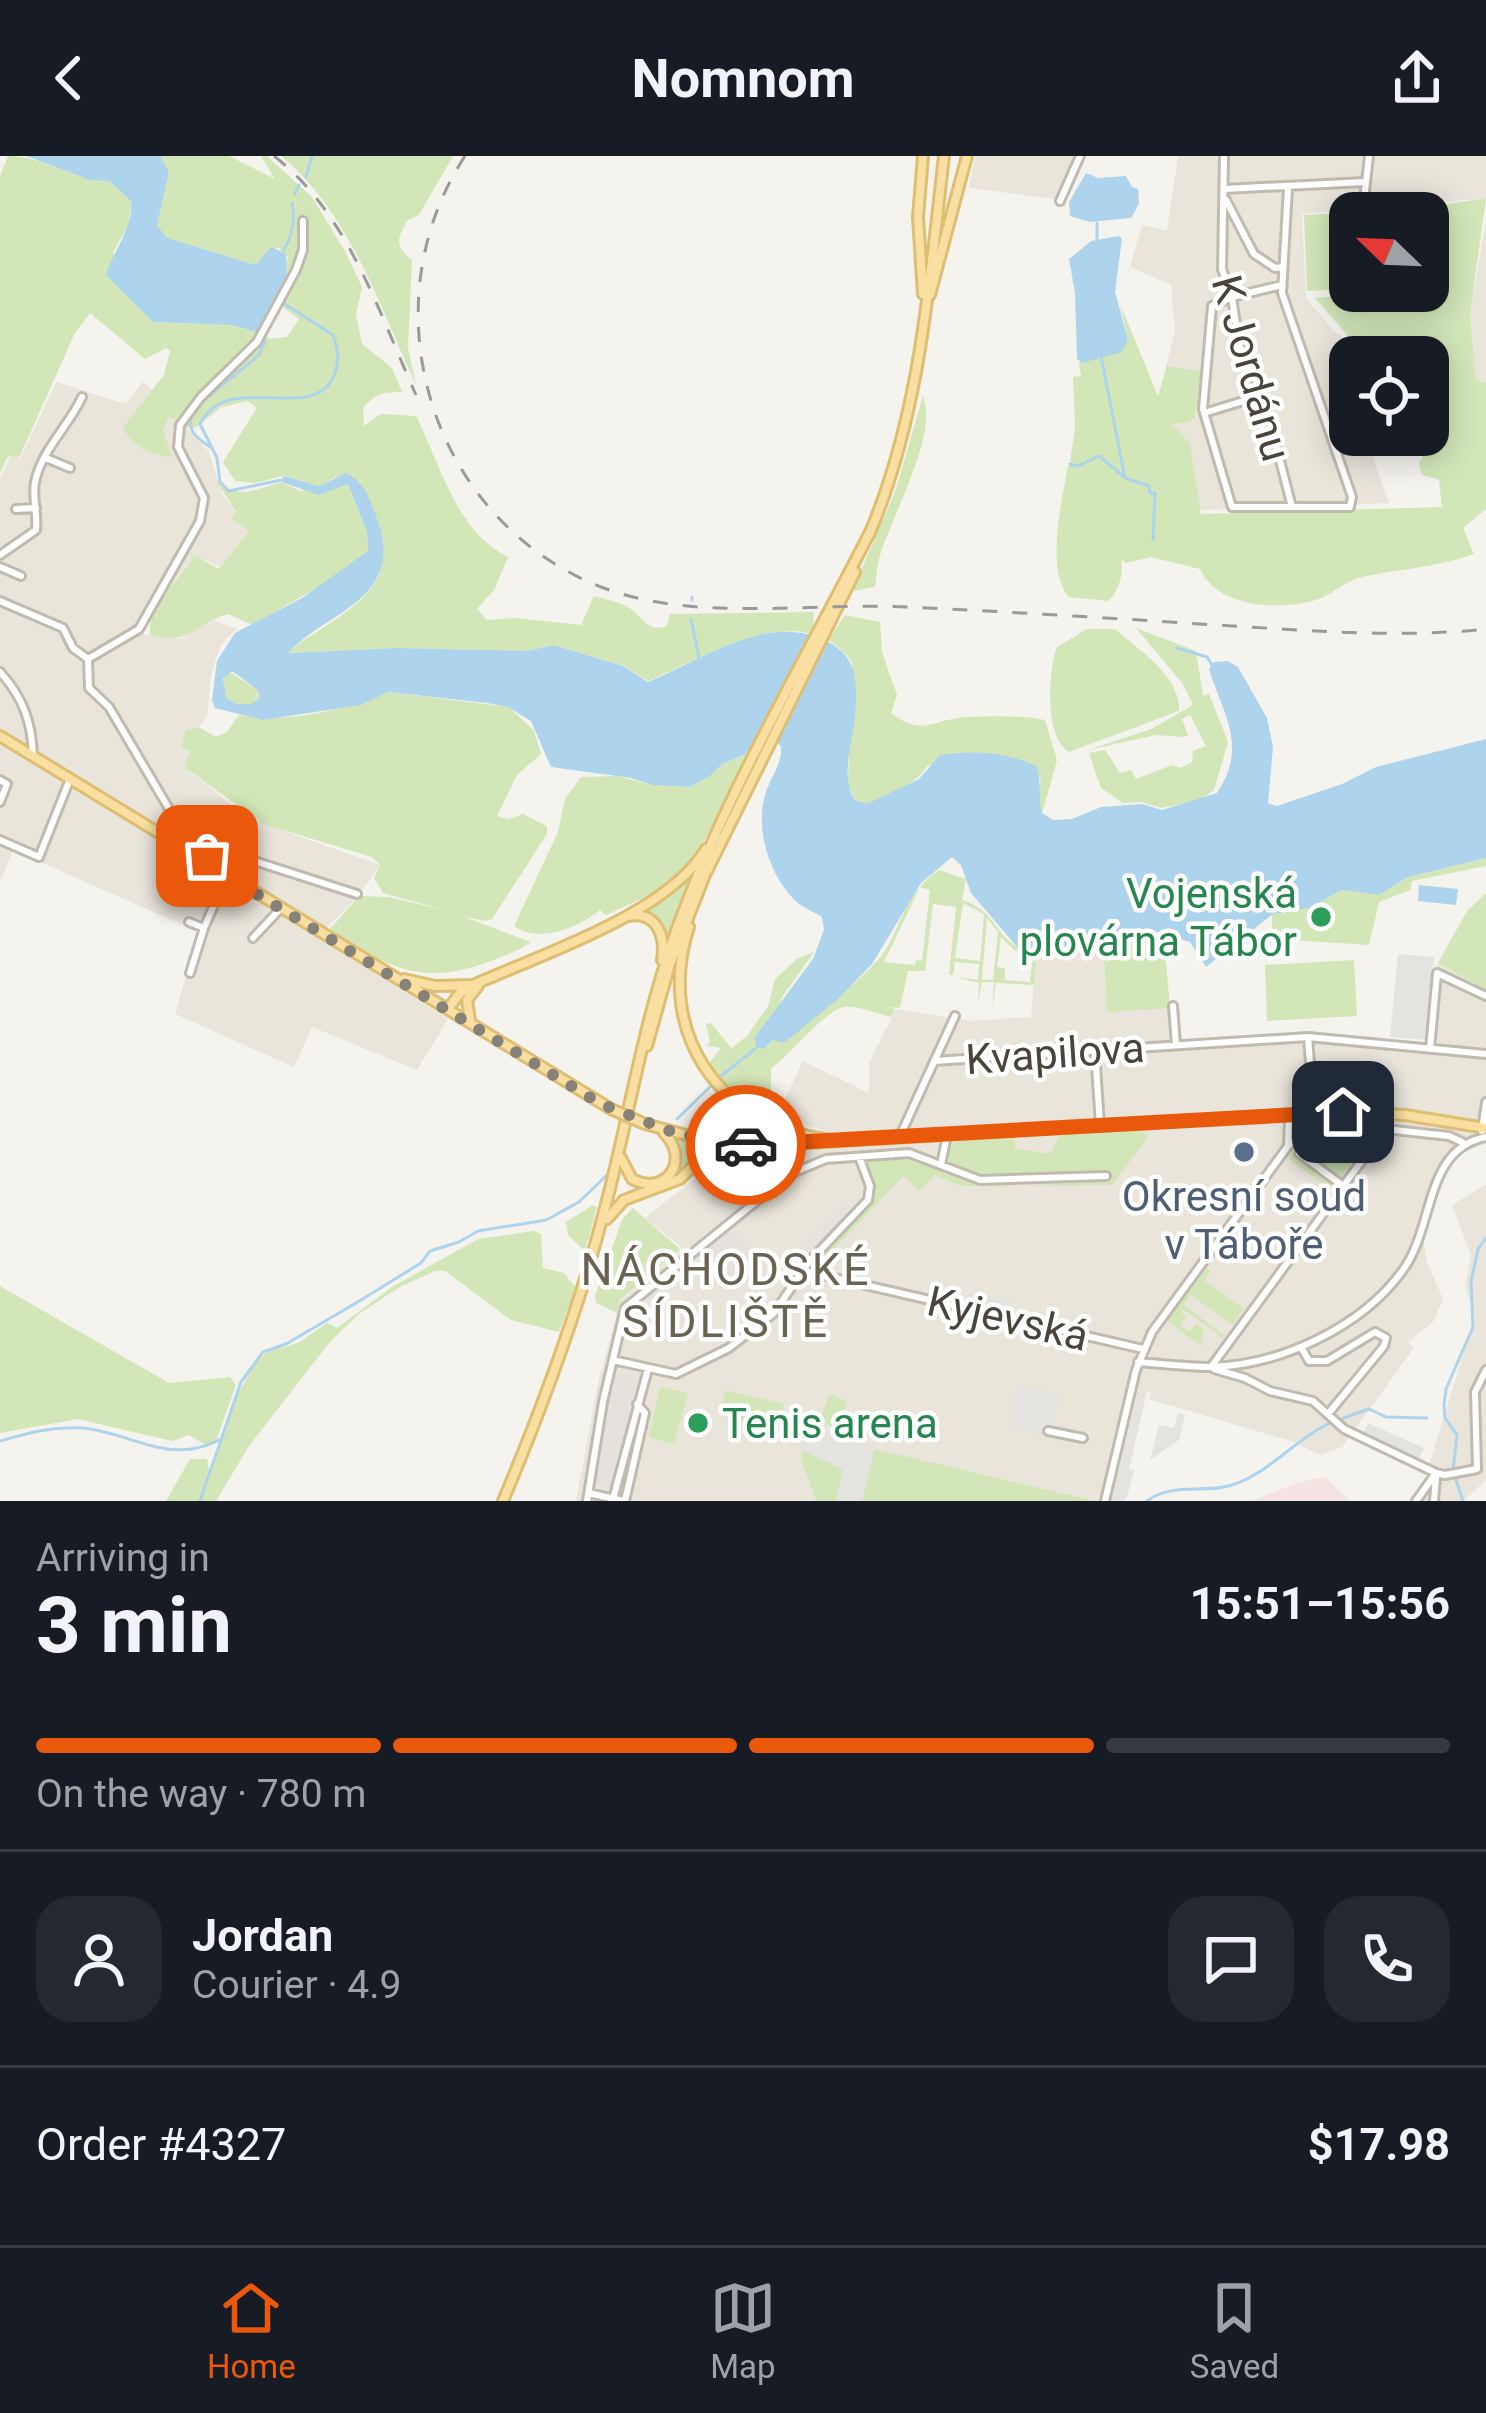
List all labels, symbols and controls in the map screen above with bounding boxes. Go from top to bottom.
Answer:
icon: back [36,45,102,111]
icon: share [1384,45,1450,111]
text: Nomnom [632,47,854,110]
north arrow [1329,192,1449,312]
map controls [1329,192,1449,456]
street label: K Jordánu [1202,270,1301,467]
button: locate [1329,336,1449,456]
pin [156,805,258,907]
icon: bag [174,823,240,889]
place label: Vojenská plovárna Tábor [1019,869,1297,966]
marker: Vojenská plovárna Tábor [1308,904,1334,930]
street label: Kvapilova [964,1023,1146,1084]
pin [1292,1061,1394,1163]
icon: home [1310,1079,1376,1145]
courier [686,1085,806,1205]
icon: car [713,1112,779,1178]
marker: Okresní soud v Táboře [1231,1139,1257,1165]
place label: Okresní soud v Táboře [1122,1172,1366,1269]
district label: NÁCHODSKÉ SÍDLIŠTĚ [580,1243,872,1348]
street label: Kyjevská [923,1276,1093,1361]
place label: Tenis arena [722,1399,938,1448]
marker: Tenis arena [685,1410,711,1436]
text: Arriving in [36,1535,210,1581]
text: 15:51–15:56 [1190,1577,1450,1630]
text: 3 min [36,1580,232,1671]
text: On the way · 780 m [36,1771,367,1817]
button: person [36,1896,162,2022]
button: chat [1168,1896,1294,2022]
button: phone [1324,1896,1450,2022]
text: Jordan [192,1909,333,1962]
text: Courier · 4.9 [192,1962,401,2008]
text: Order #4327 [36,2118,286,2171]
text: $17.98 [1308,2118,1450,2171]
tab: Home [207,2275,296,2386]
tab: Map [710,2275,776,2386]
tab: Saved [1190,2275,1279,2386]

